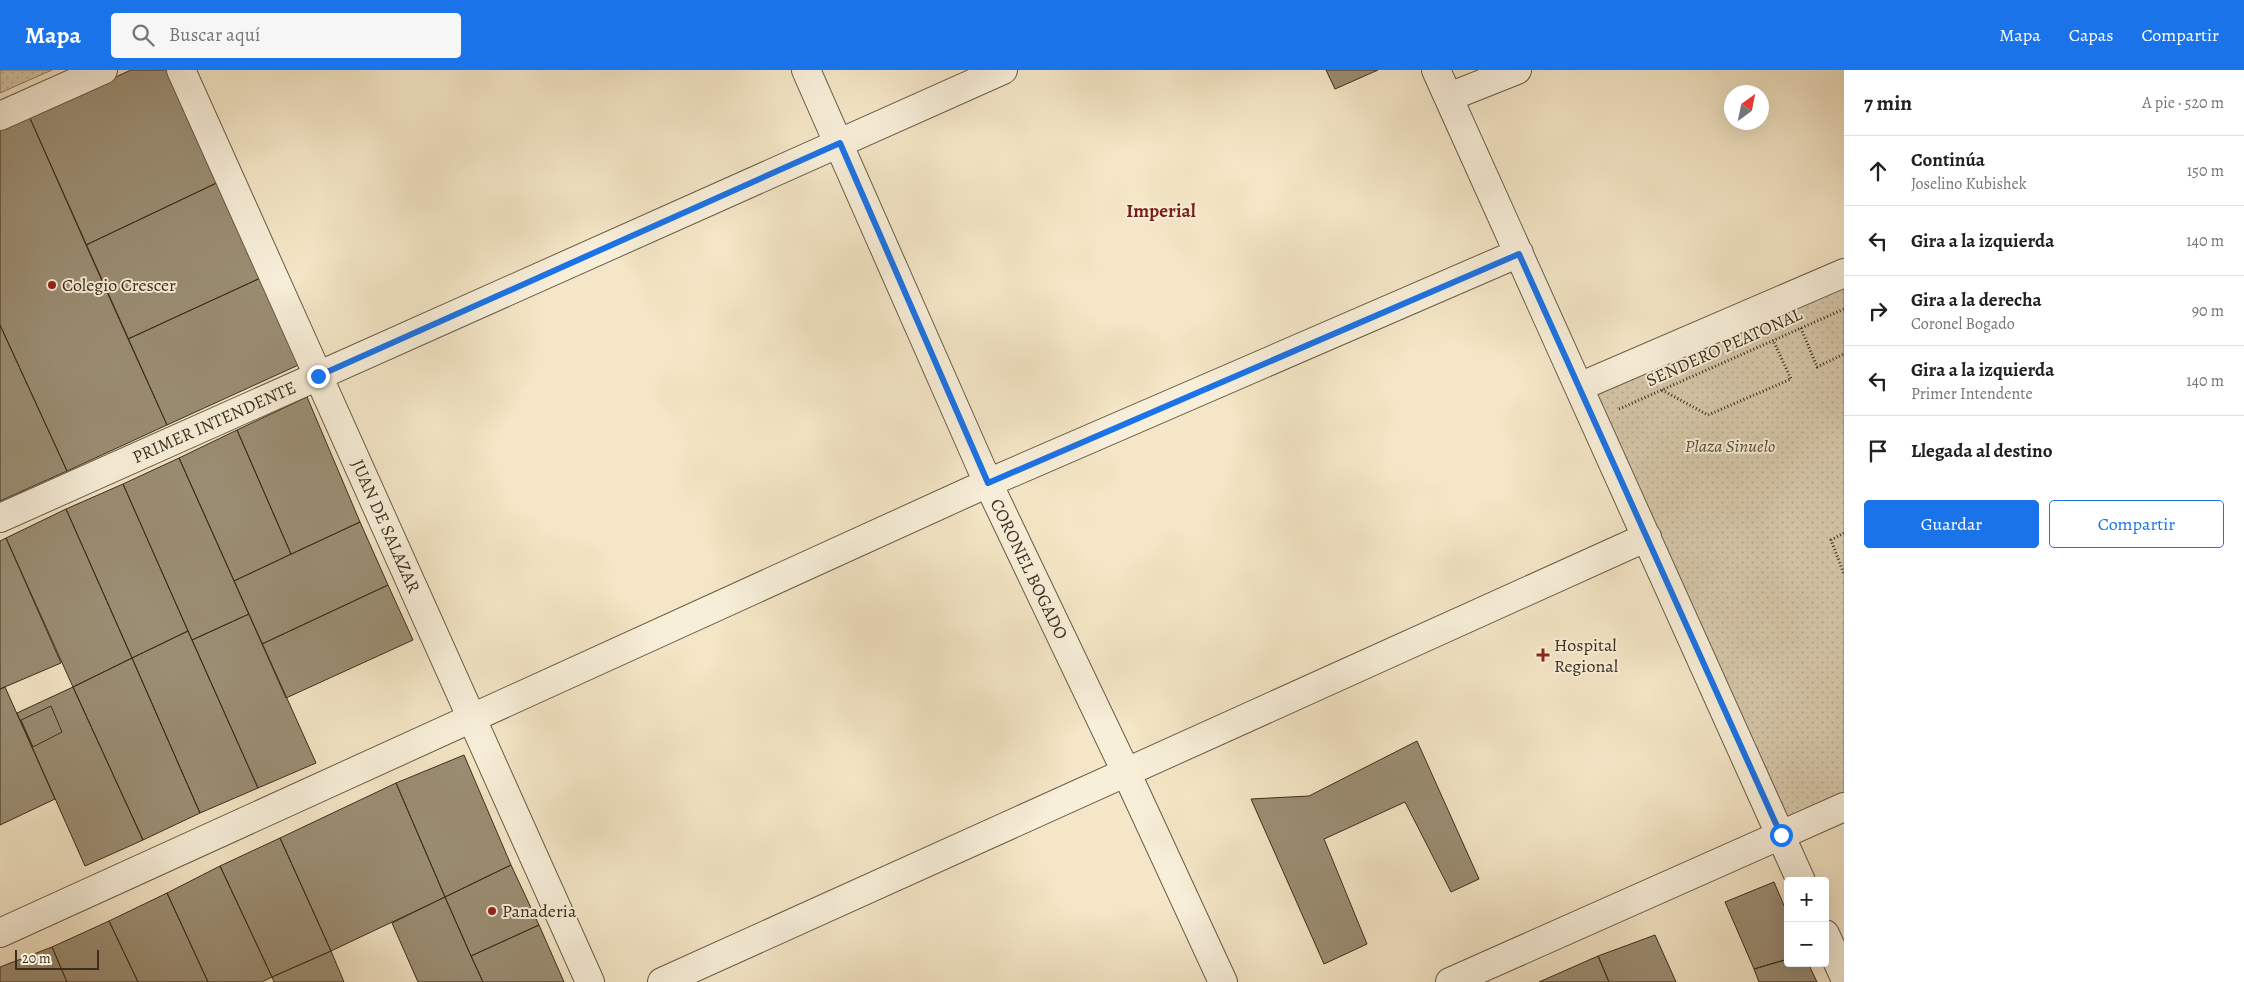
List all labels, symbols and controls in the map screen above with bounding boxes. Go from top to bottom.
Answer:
search box [111,13,461,58]
text: Mapa [25,19,81,51]
icon: search [129,21,157,49]
text: Buscar aquí [169,22,260,48]
text: Mapa [1999,23,2041,47]
text: Capas [2069,23,2113,47]
text: Compartir [2141,23,2219,47]
north arrow [1724,85,1769,130]
text: 7 min [1864,89,1912,117]
text: A pie · 520 m [2142,92,2224,114]
text: Continúa [1911,147,1985,173]
icon: ahead [1864,157,1892,185]
text: 150 m [2187,160,2224,182]
text: Joselino Kubishek [1911,173,2027,195]
district label: Imperial [1126,198,1196,224]
icon: left [1864,227,1892,255]
text: Gira a la izquierda [1911,228,2054,254]
text: 140 m [2186,230,2224,252]
place label: Colegio Crescer [62,273,176,297]
marker: Colegio Crescer [46,279,58,291]
text: Gira a la derecha [1911,287,2042,313]
icon: right [1864,297,1892,325]
text: 90 m [2192,300,2224,322]
street label: SENDERO PEATONAL [1642,301,1807,392]
text: Coronel Bogado [1911,313,2015,335]
text: Gira a la izquierda [1911,357,2054,383]
route end [307,365,330,388]
icon: left [1864,367,1892,395]
text: 140 m [2186,370,2224,392]
street label: PRIMER INTENDENTE [128,375,300,469]
text: Primer Intendente [1911,383,2033,405]
park label: Plaza Sinuelo [1685,434,1775,458]
icon: arrive [1864,437,1892,465]
text: Llegada al destino [1911,438,2053,464]
street label: JUAN DE SALAZAR [346,455,426,597]
street label: CORONEL BOGADO [984,495,1074,643]
button: Guardar [1864,500,2039,548]
button: Compartir [2049,500,2224,548]
place label: Hospital Regional [1554,633,1619,678]
marker: Hospital Regional [1536,648,1550,662]
route start [1770,824,1793,847]
map controls [1784,877,1829,967]
button: + [1784,877,1829,922]
place label: Panaderia [502,899,577,923]
marker: Panaderia [486,905,498,917]
button: − [1784,922,1829,967]
scale bar [15,947,99,970]
text: 20 m [22,949,51,968]

